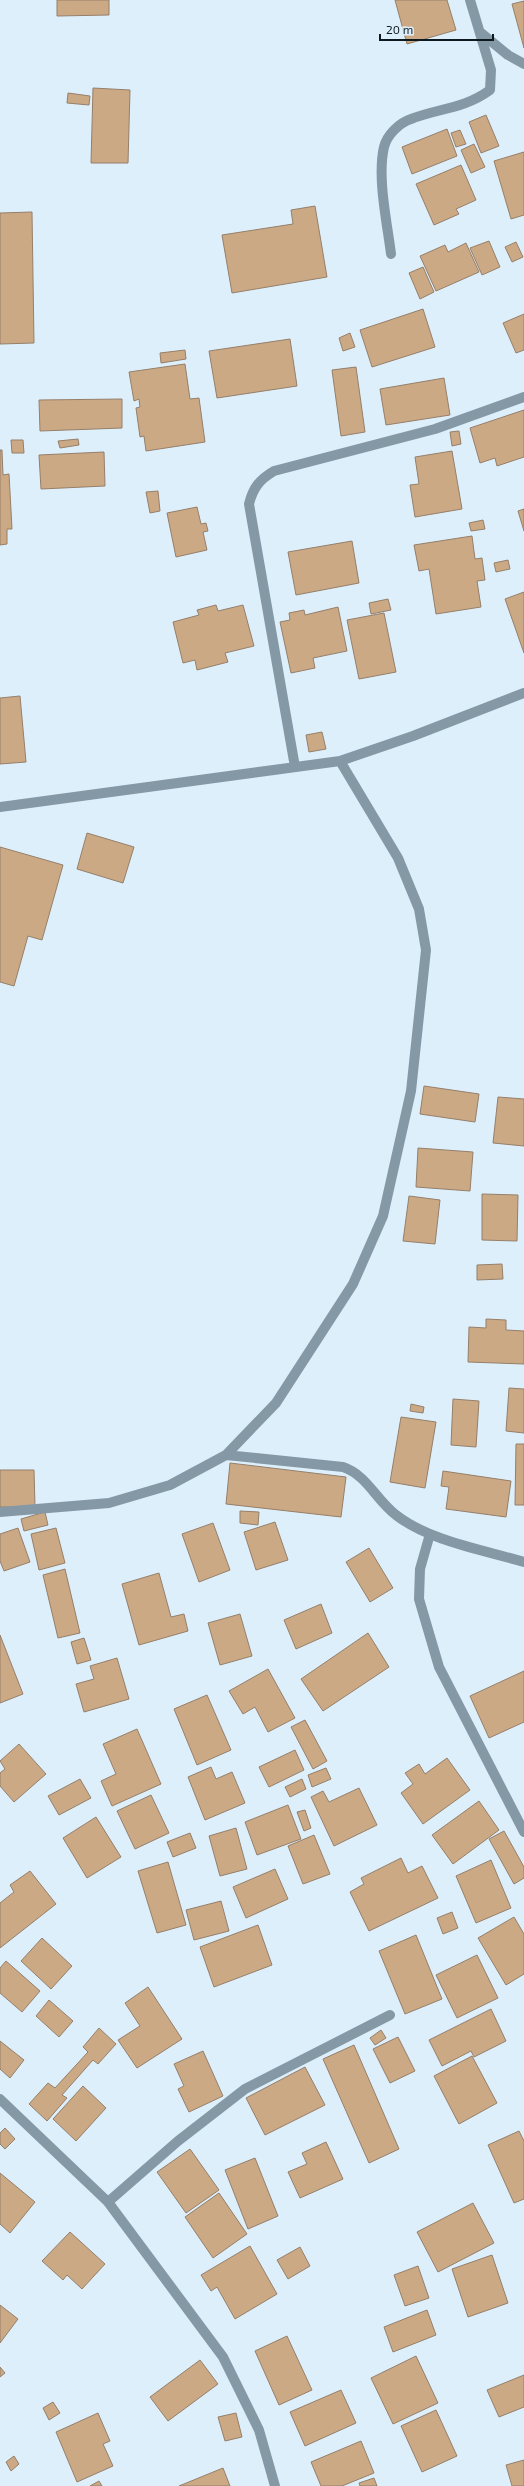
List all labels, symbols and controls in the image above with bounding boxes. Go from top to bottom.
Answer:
scale bar [380,16,493,42]
text: 20 m [386,22,413,36]

